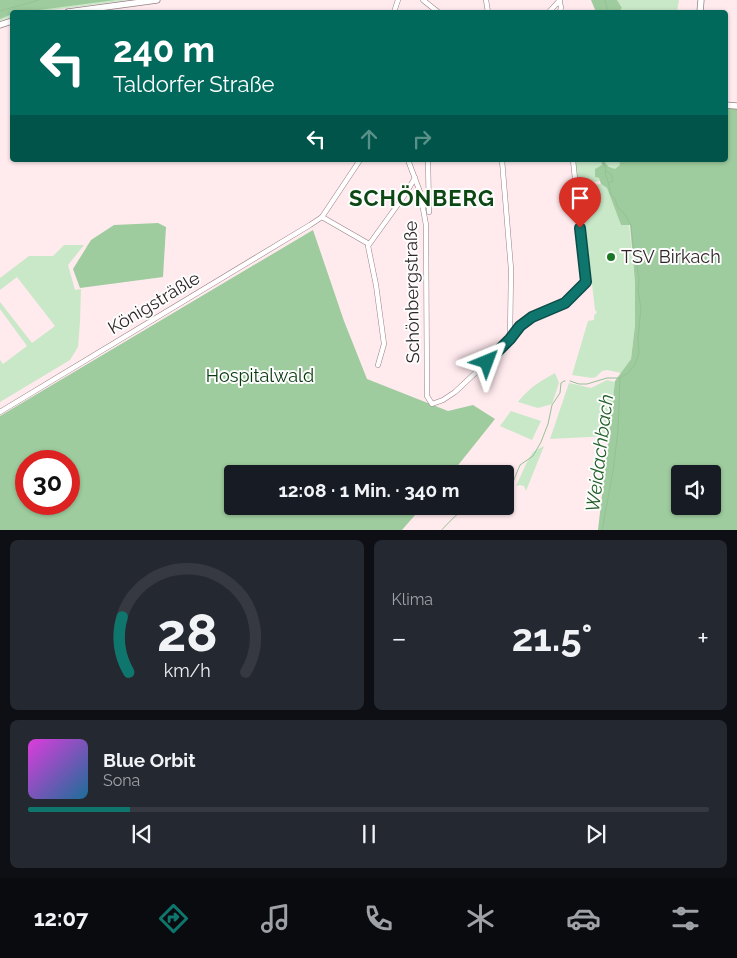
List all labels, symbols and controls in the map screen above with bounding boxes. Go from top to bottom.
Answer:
text: 240 m [113,29,215,70]
icon: left [30,30,95,95]
text: Taldorfer Straße [113,71,274,97]
icon: left [302,125,330,153]
icon: ahead [355,125,383,153]
icon: right [408,125,436,153]
pin [559,177,601,228]
icon: arrive [566,184,594,212]
district label: SCHÖNBERG [349,185,495,211]
street label: Schönbergstraße [400,220,423,364]
place label: TSV Birkach [621,246,721,267]
marker: TSV Birkach [605,251,617,263]
street label: Königsträßle [104,267,204,338]
position arrow [460,335,512,387]
park label: Hospitalwald [206,365,314,386]
water label: Weidachbach [581,393,617,513]
speed limit sign: 30 [15,450,80,515]
map controls [671,465,721,515]
button: sound [671,465,721,515]
text: 12:08 · 1 Min. · 340 m [278,479,460,501]
text: Klima [392,590,433,609]
text: 28 [156,602,217,663]
text: 21.5° [512,615,592,660]
text: − [392,622,407,655]
text: + [697,622,709,655]
text: km/h [163,660,210,681]
text: Blue Orbit [103,749,195,771]
text: Sona [103,771,140,790]
icon: previous [128,820,156,848]
icon: pause [355,820,383,848]
icon: next [582,820,610,848]
icon: directions [156,901,191,936]
icon: music [258,901,293,936]
icon: phone [361,901,396,936]
icon: climate [463,901,498,936]
icon: car [566,901,601,936]
icon: filters [668,901,703,936]
text: 12:07 [34,905,88,931]

